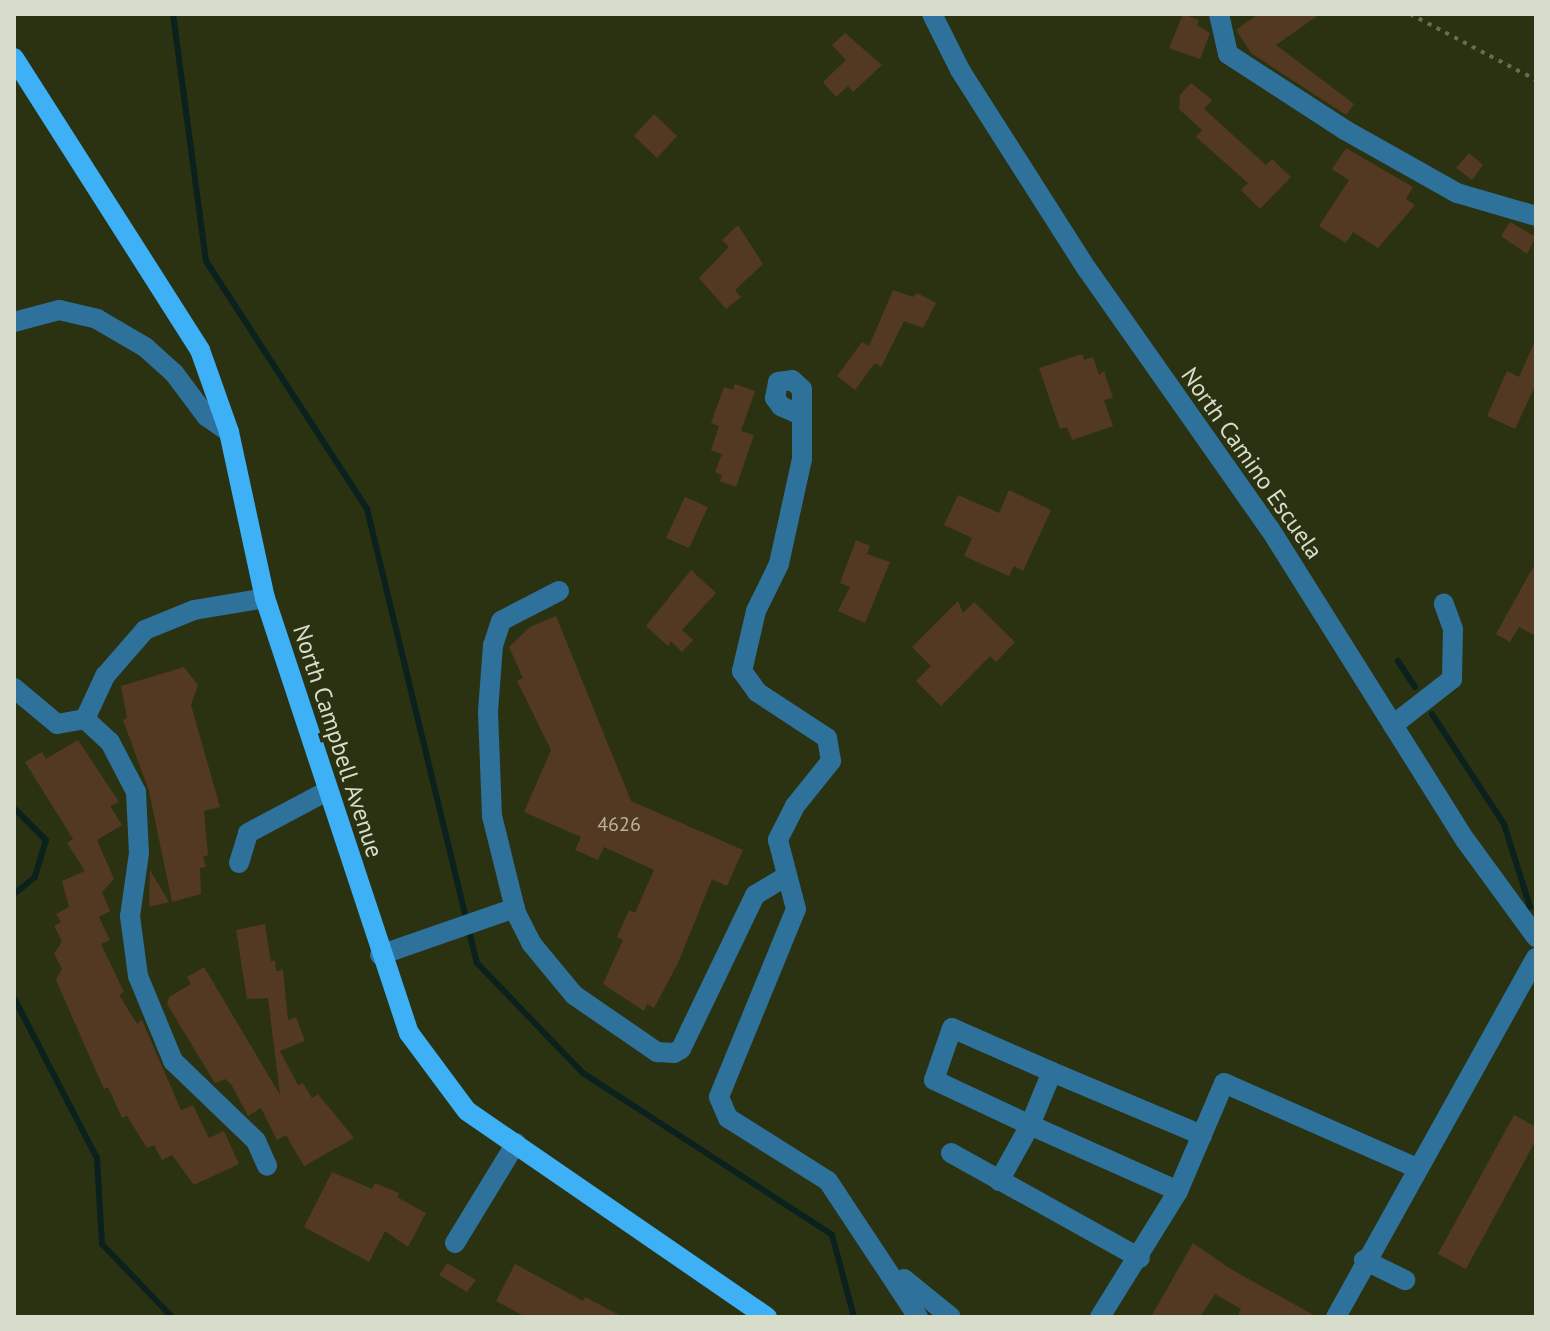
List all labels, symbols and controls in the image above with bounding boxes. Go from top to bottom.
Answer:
street label: North Camino Escuela [1175,362,1329,564]
street label: North Campbell Avenue [287,621,389,861]
house number: 4626 [597,812,641,836]

